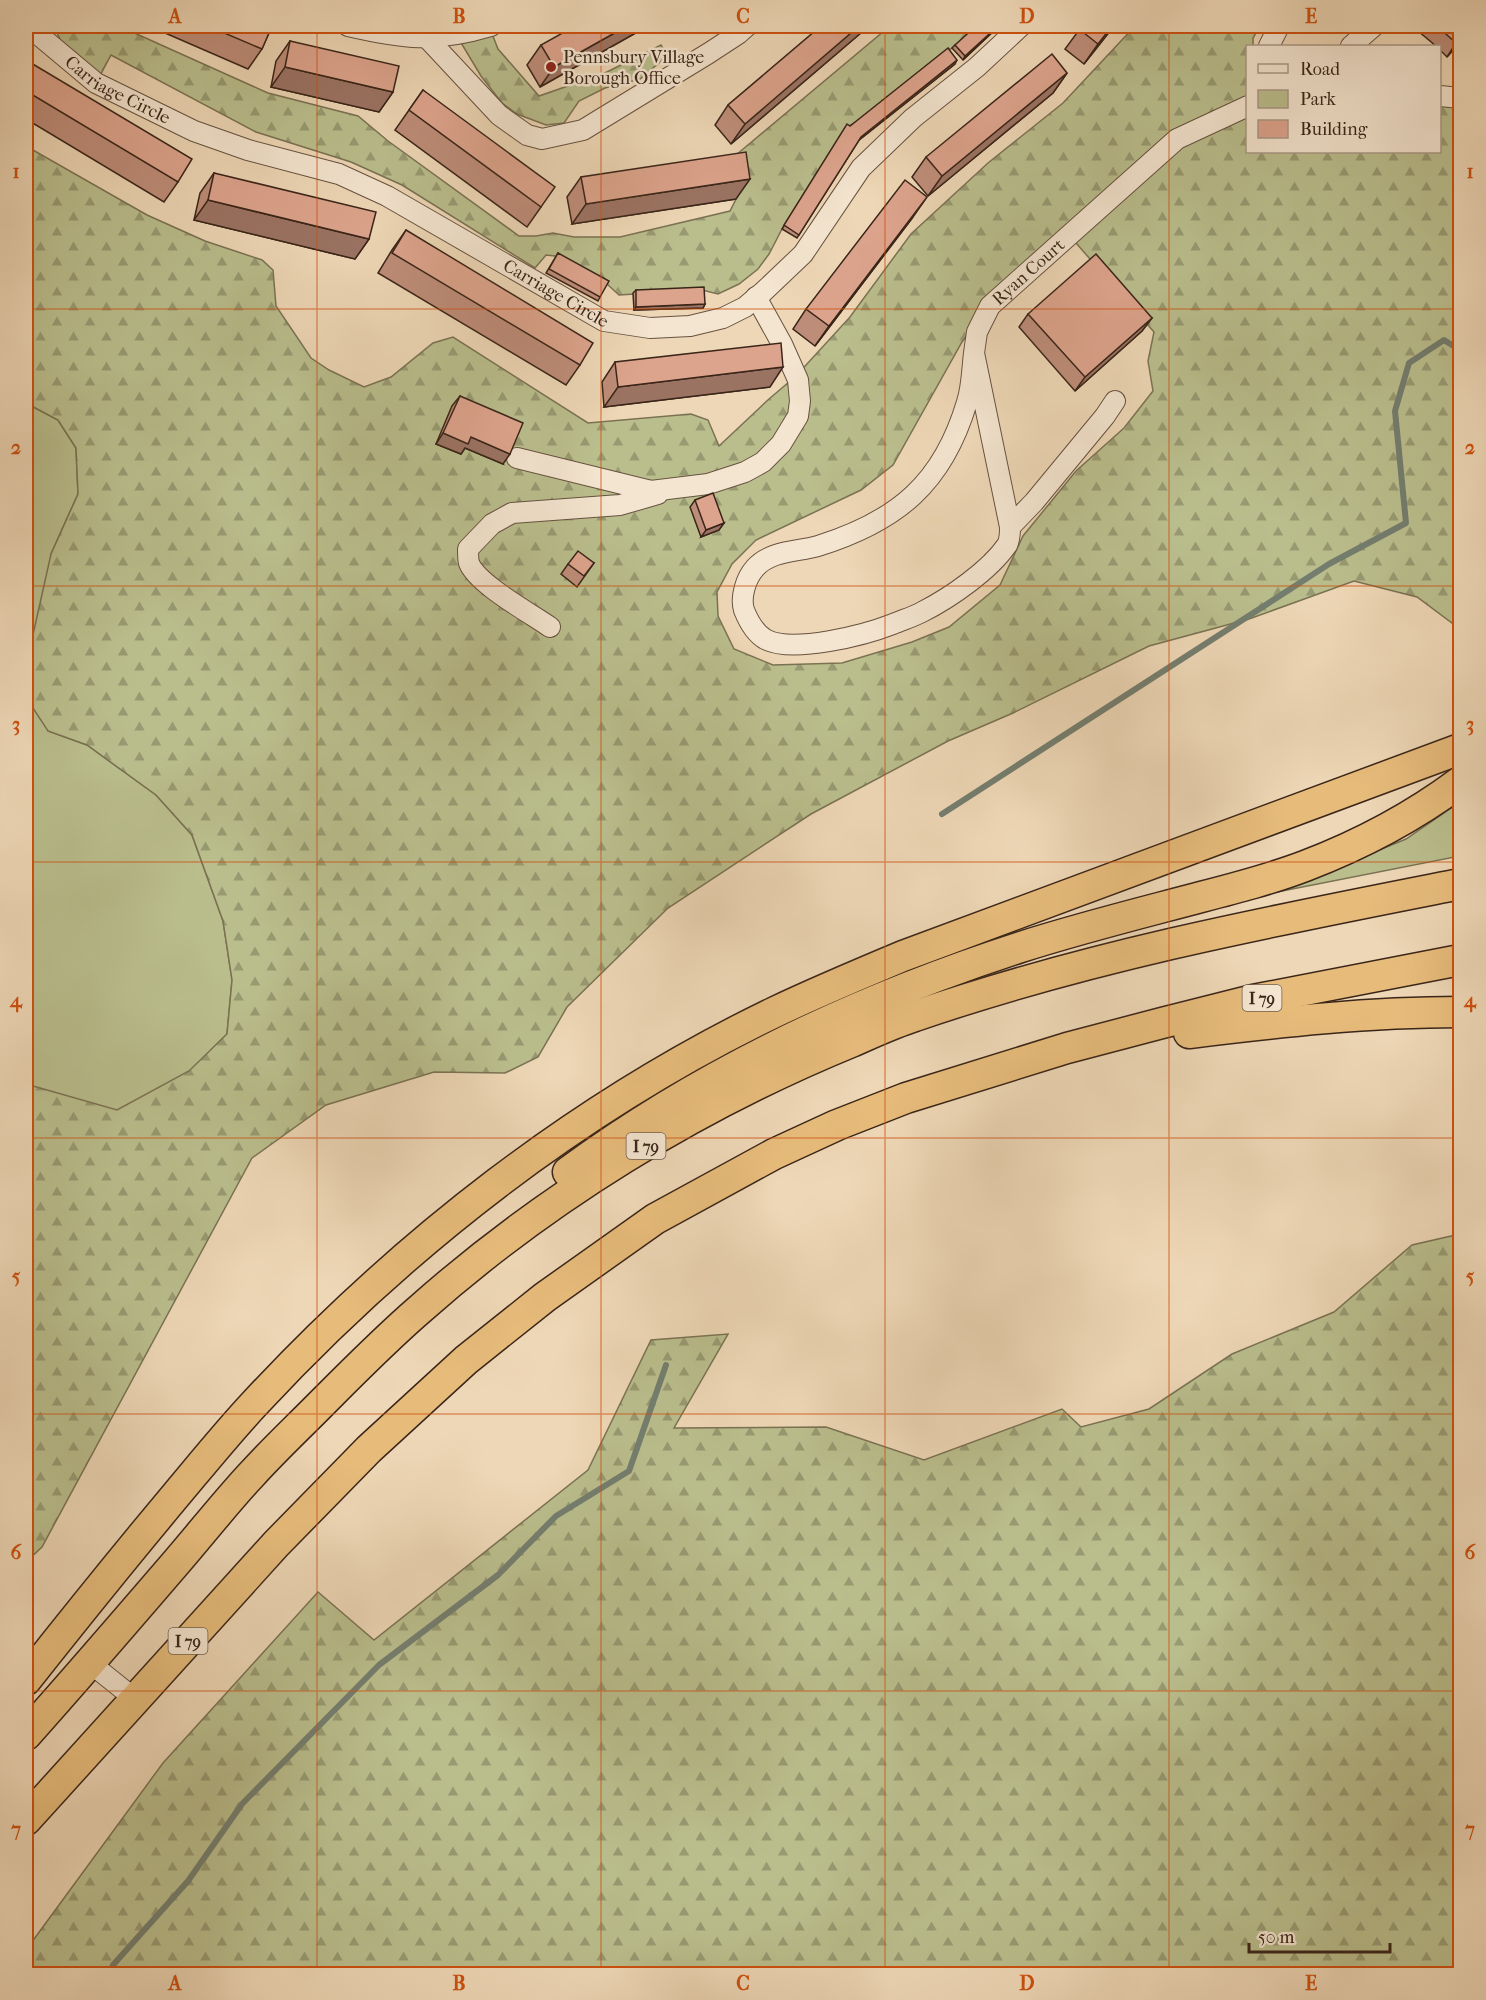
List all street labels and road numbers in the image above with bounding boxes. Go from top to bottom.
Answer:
street label: Carriage Circle [61,51,174,128]
street label: Ryan Court [988,234,1069,310]
street label: Carriage Circle [499,255,613,332]
road number: I 79 [1242,985,1282,1011]
road number: I 79 [626,1133,666,1159]
road number: I 79 [168,1628,207,1654]

